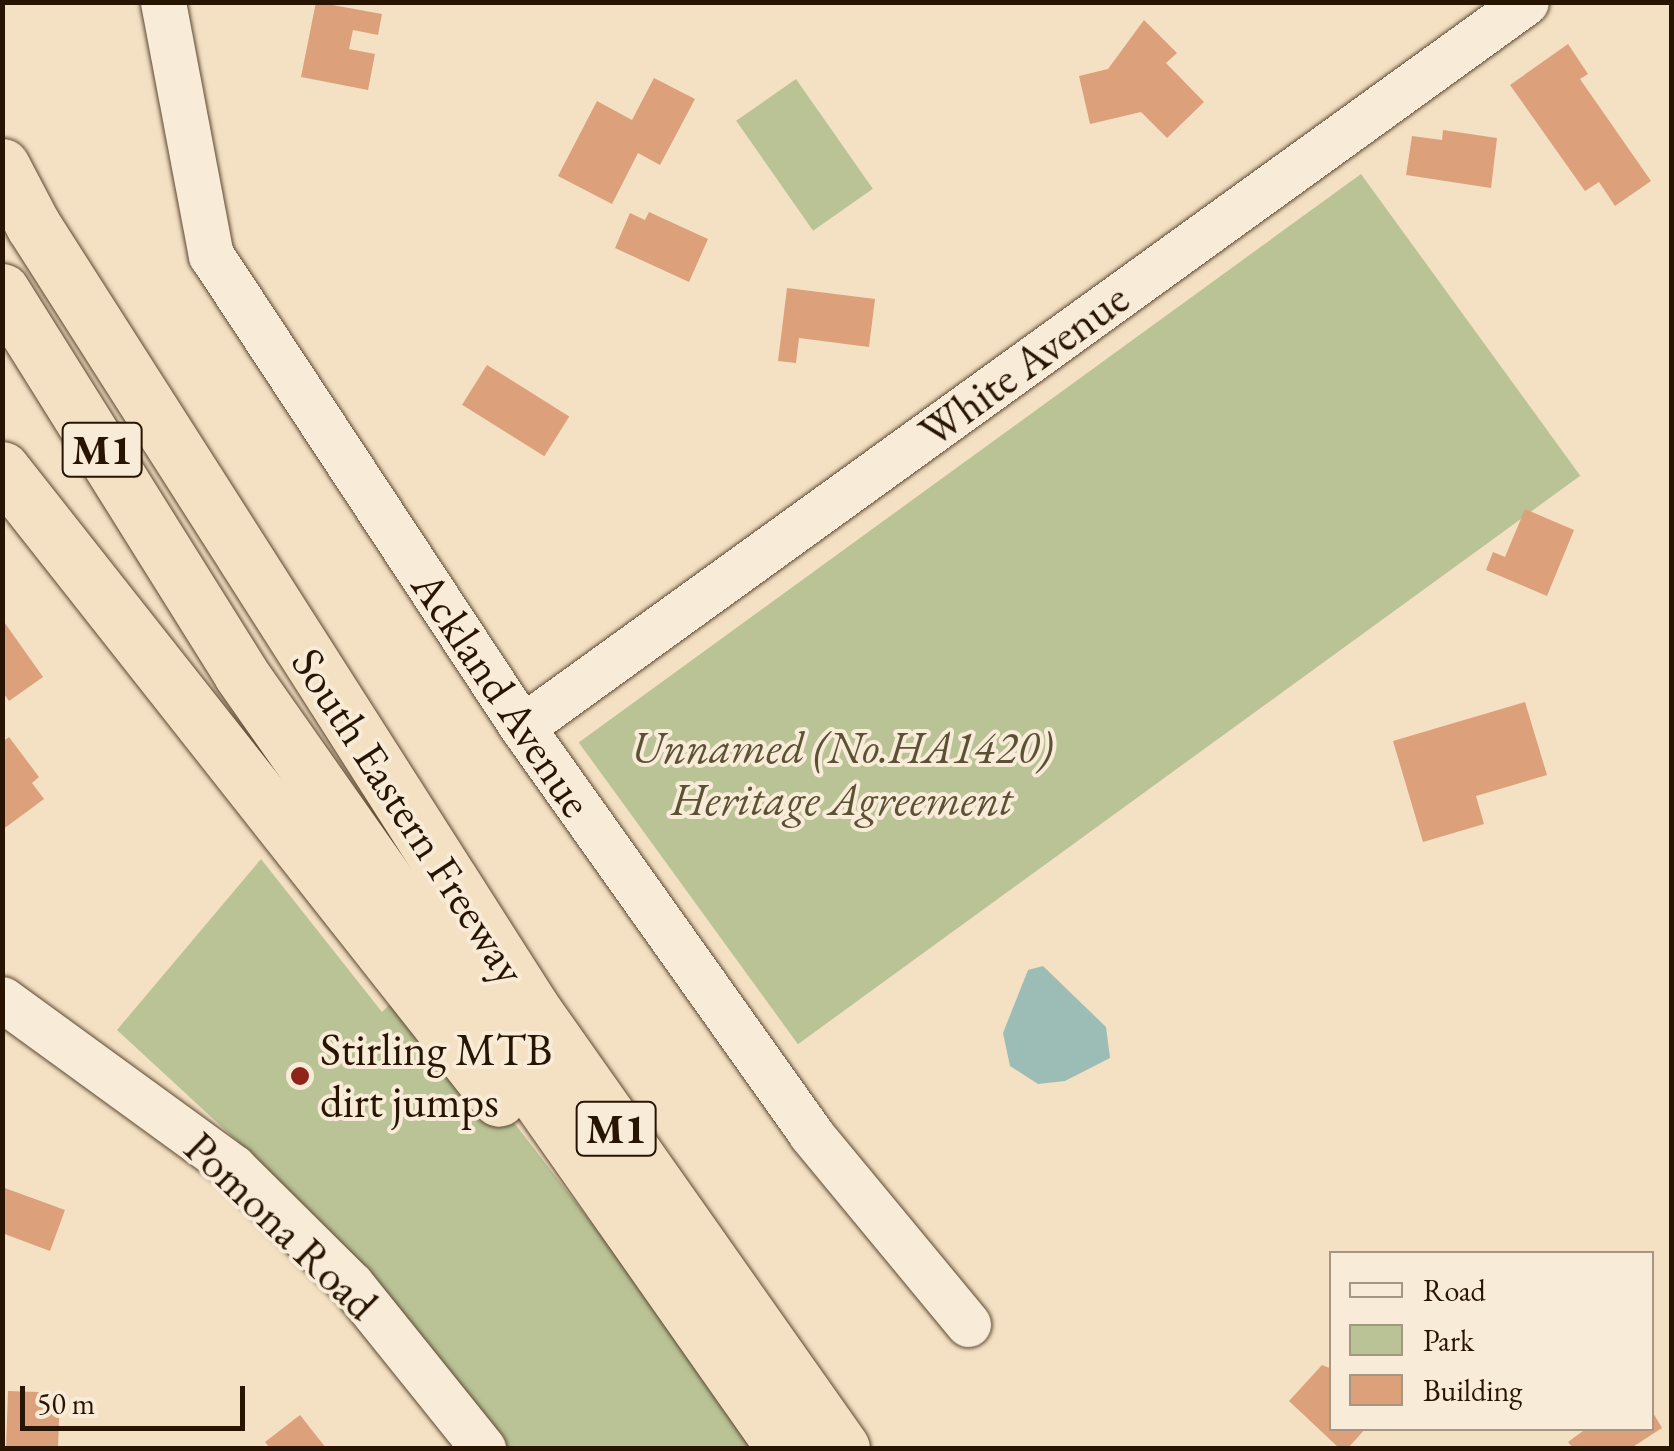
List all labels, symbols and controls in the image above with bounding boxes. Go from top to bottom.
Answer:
street label: White Avenue [909,271,1139,459]
road number: M1 [59,413,144,487]
street label: Ackland Avenue [400,561,604,827]
street label: South Eastern Freeway [280,638,538,994]
park label: Unnamed (No.HA1420) Heritage Agreement [631,721,1053,827]
place label: Stirling MTB dirt jumps [320,1023,552,1129]
marker: Stirling MTB dirt jumps [289,1065,311,1087]
road number: M1 [574,1092,658,1166]
street label: Pomona Road [173,1121,389,1331]
legend [1329,1251,1654,1431]
text: Road [1423,1271,1486,1310]
text: Park [1423,1321,1474,1360]
scale bar [25,1366,250,1428]
text: Building [1423,1371,1522,1410]
text: 50 m [37,1384,95,1423]

